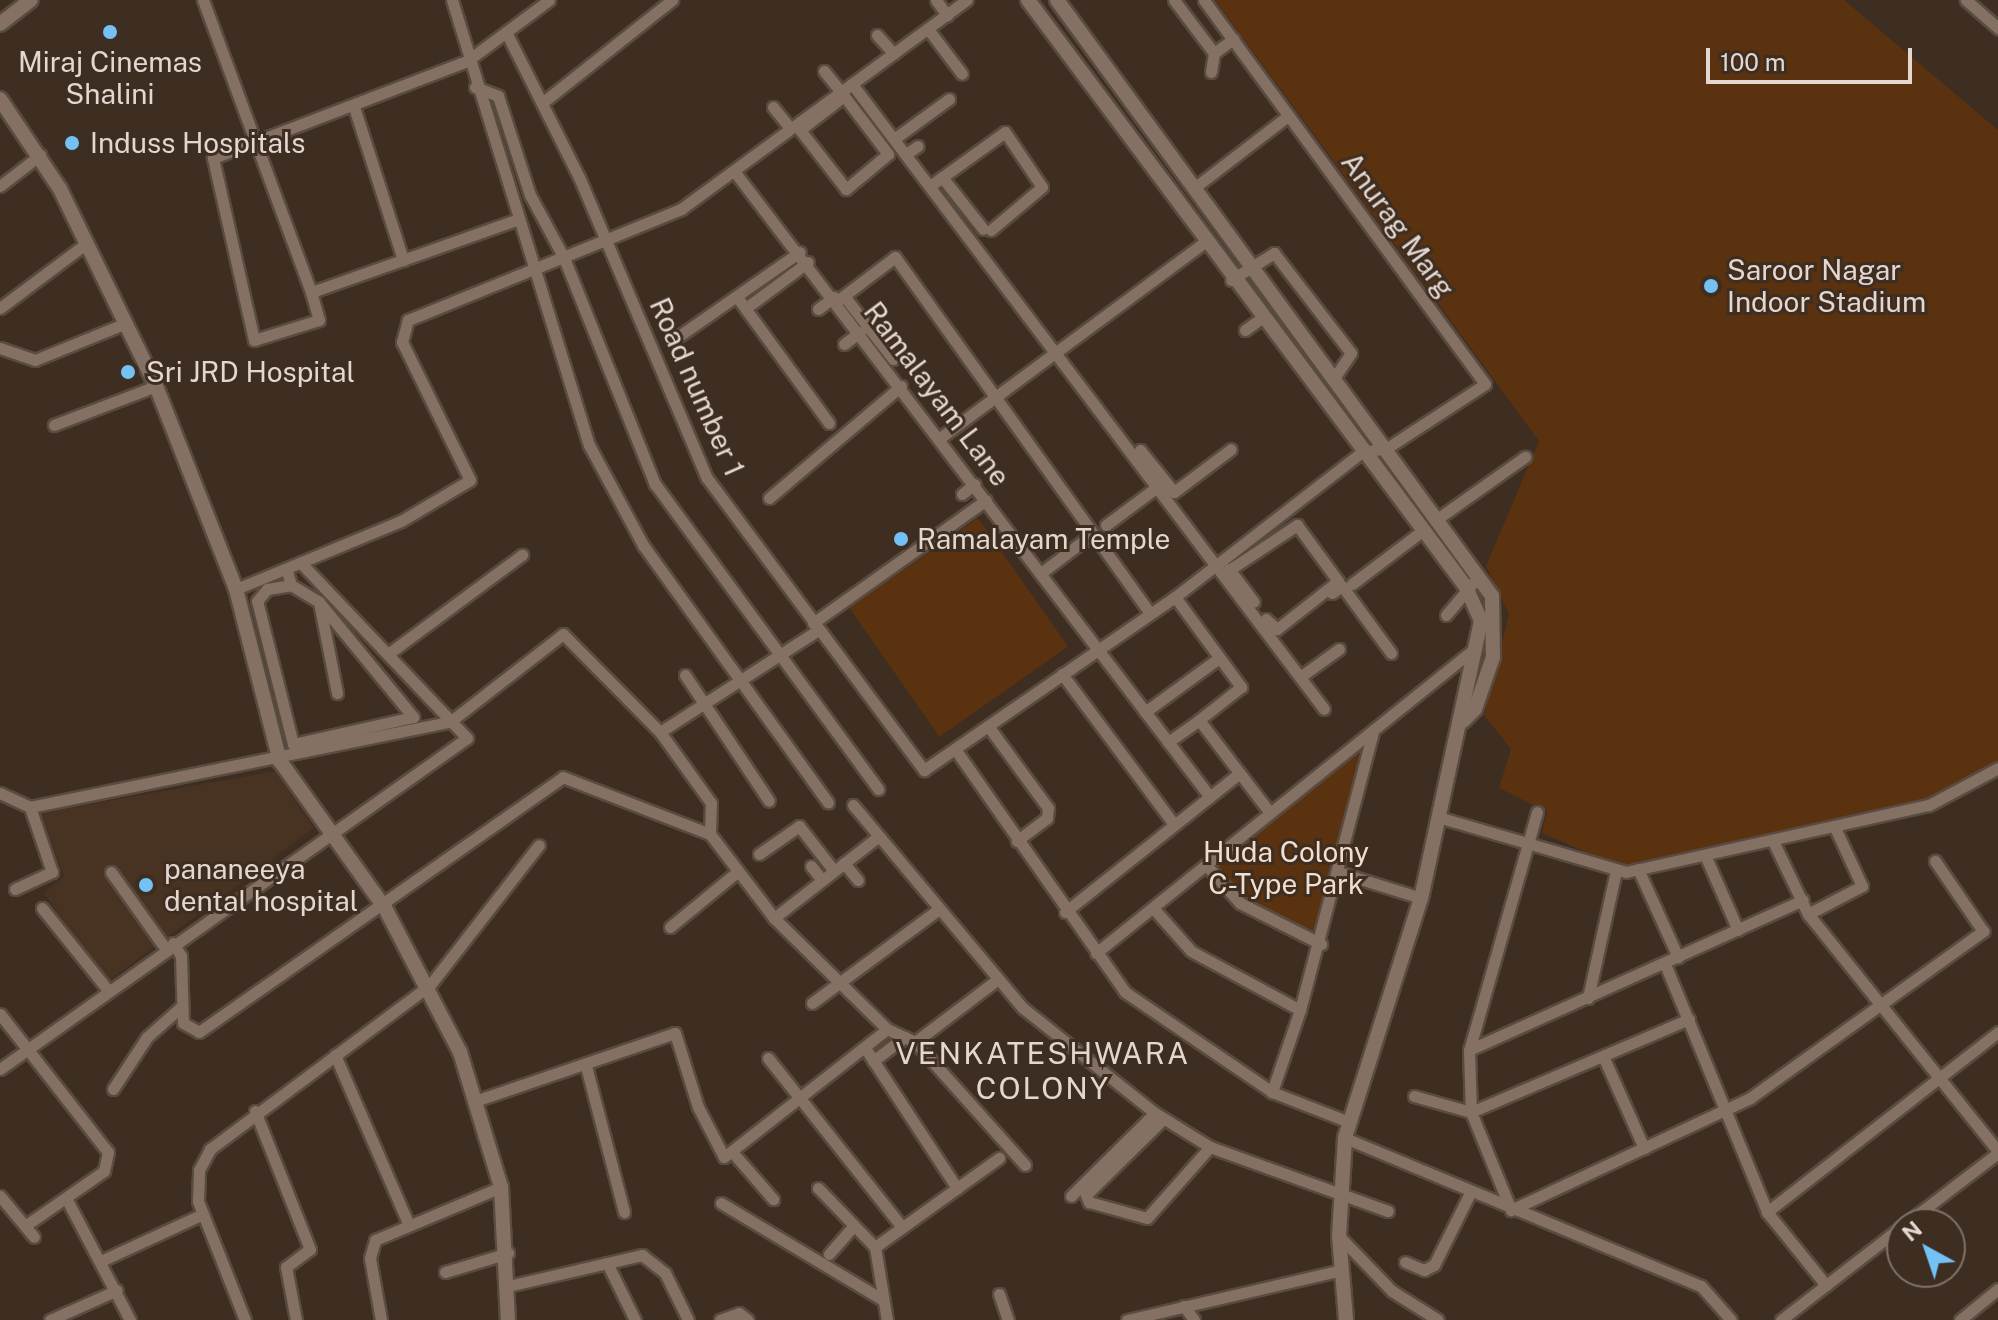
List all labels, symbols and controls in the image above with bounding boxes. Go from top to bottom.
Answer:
marker: Miraj Cinemas Shalini [101,23,119,41]
scale bar [1710,32,1916,82]
place label: Miraj Cinemas Shalini [18,45,202,111]
text: 100 m [1720,48,1786,76]
place label: Induss Hospitals [90,126,305,160]
marker: Induss Hospitals [61,132,83,154]
street label: Anurag Marg [1334,146,1462,304]
place label: Saroor Nagar Indoor Stadium [1727,253,1926,319]
marker: Saroor Nagar Indoor Stadium [1702,277,1720,295]
street label: Road number 1 [643,293,751,481]
street label: Ramalayam Lane [857,295,1017,493]
place label: Sri JRD Hospital [146,355,355,389]
marker: Sri JRD Hospital [117,361,139,383]
place label: Ramalayam Temple [917,522,1170,556]
marker: Ramalayam Temple [892,530,910,548]
park label: Huda Colony C-Type Park [1203,835,1369,901]
place label: pananeeya dental hospital [164,852,358,918]
marker: pananeeya dental hospital [135,874,157,896]
district label: VENKATESHWARA COLONY [896,1035,1190,1106]
north arrow [1886,1208,1966,1288]
text: N [1897,1216,1927,1247]

